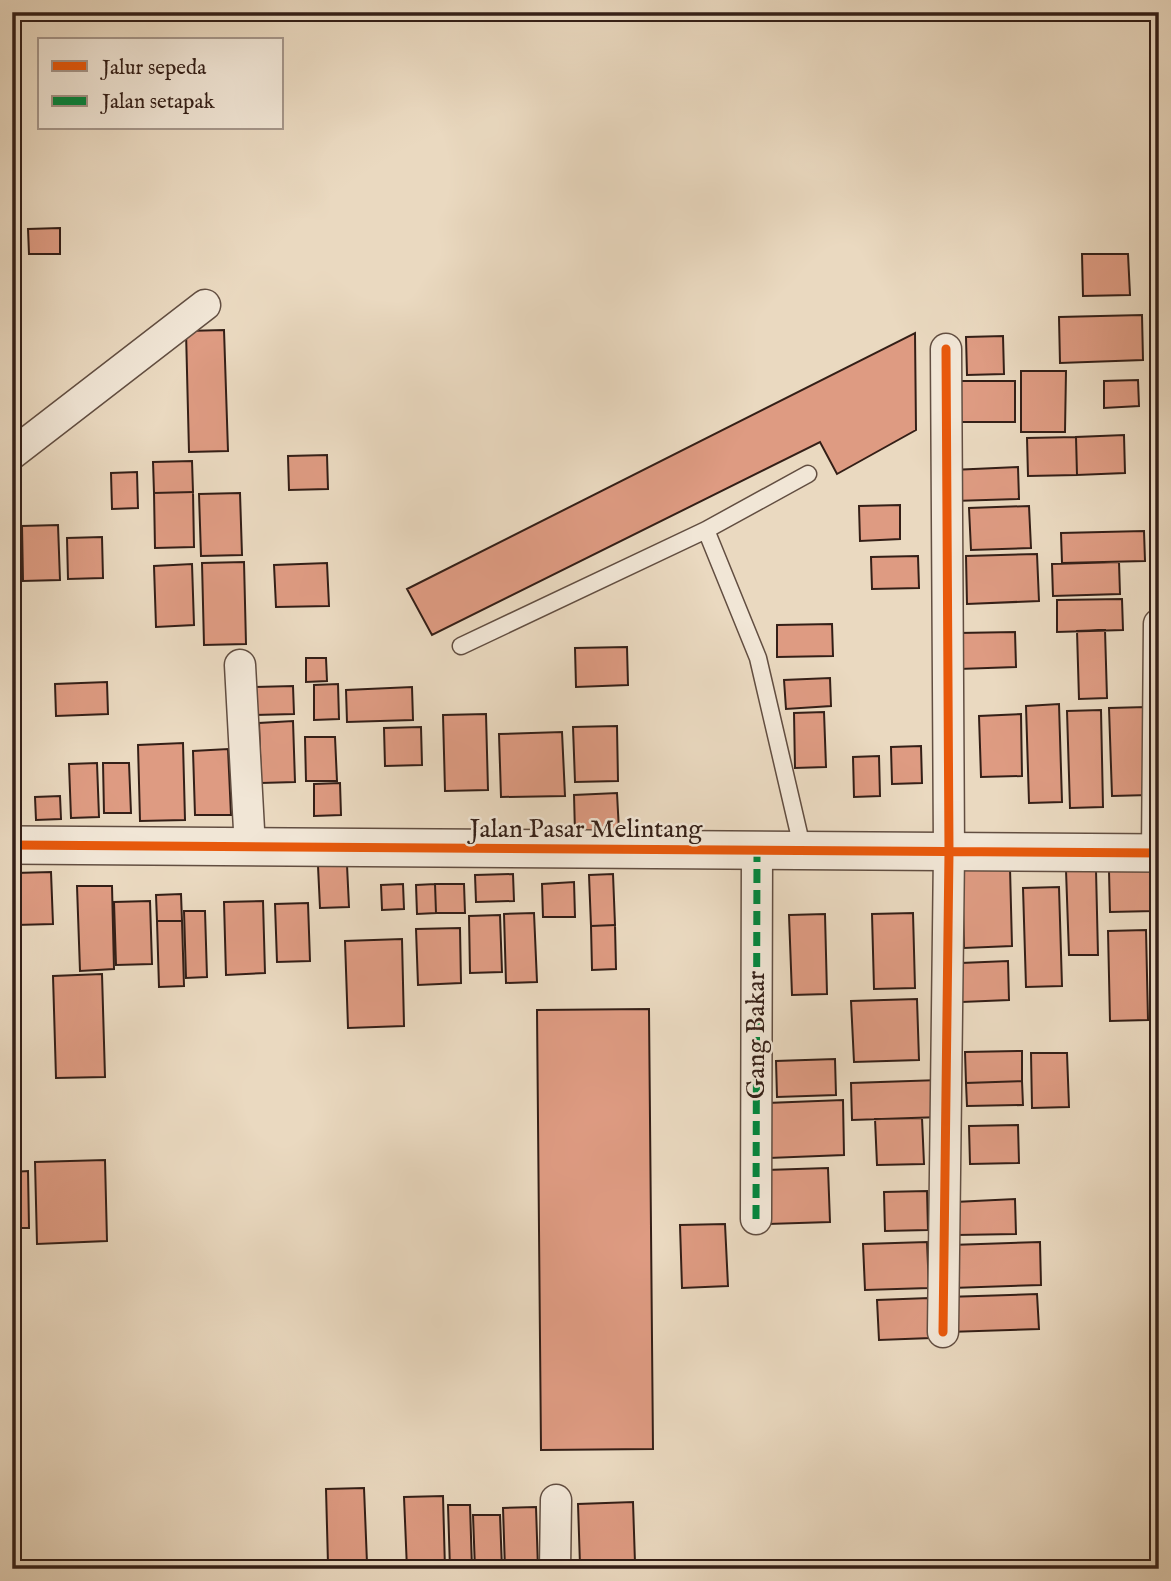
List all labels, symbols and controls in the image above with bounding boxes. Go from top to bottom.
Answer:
legend [38,38,284,130]
text: Jalur sepeda [100,55,207,82]
text: Jalan setapak [100,89,215,116]
street label: Jalan Pasar Melintang [467,813,703,846]
street label: Gang Bakar [740,970,773,1099]

